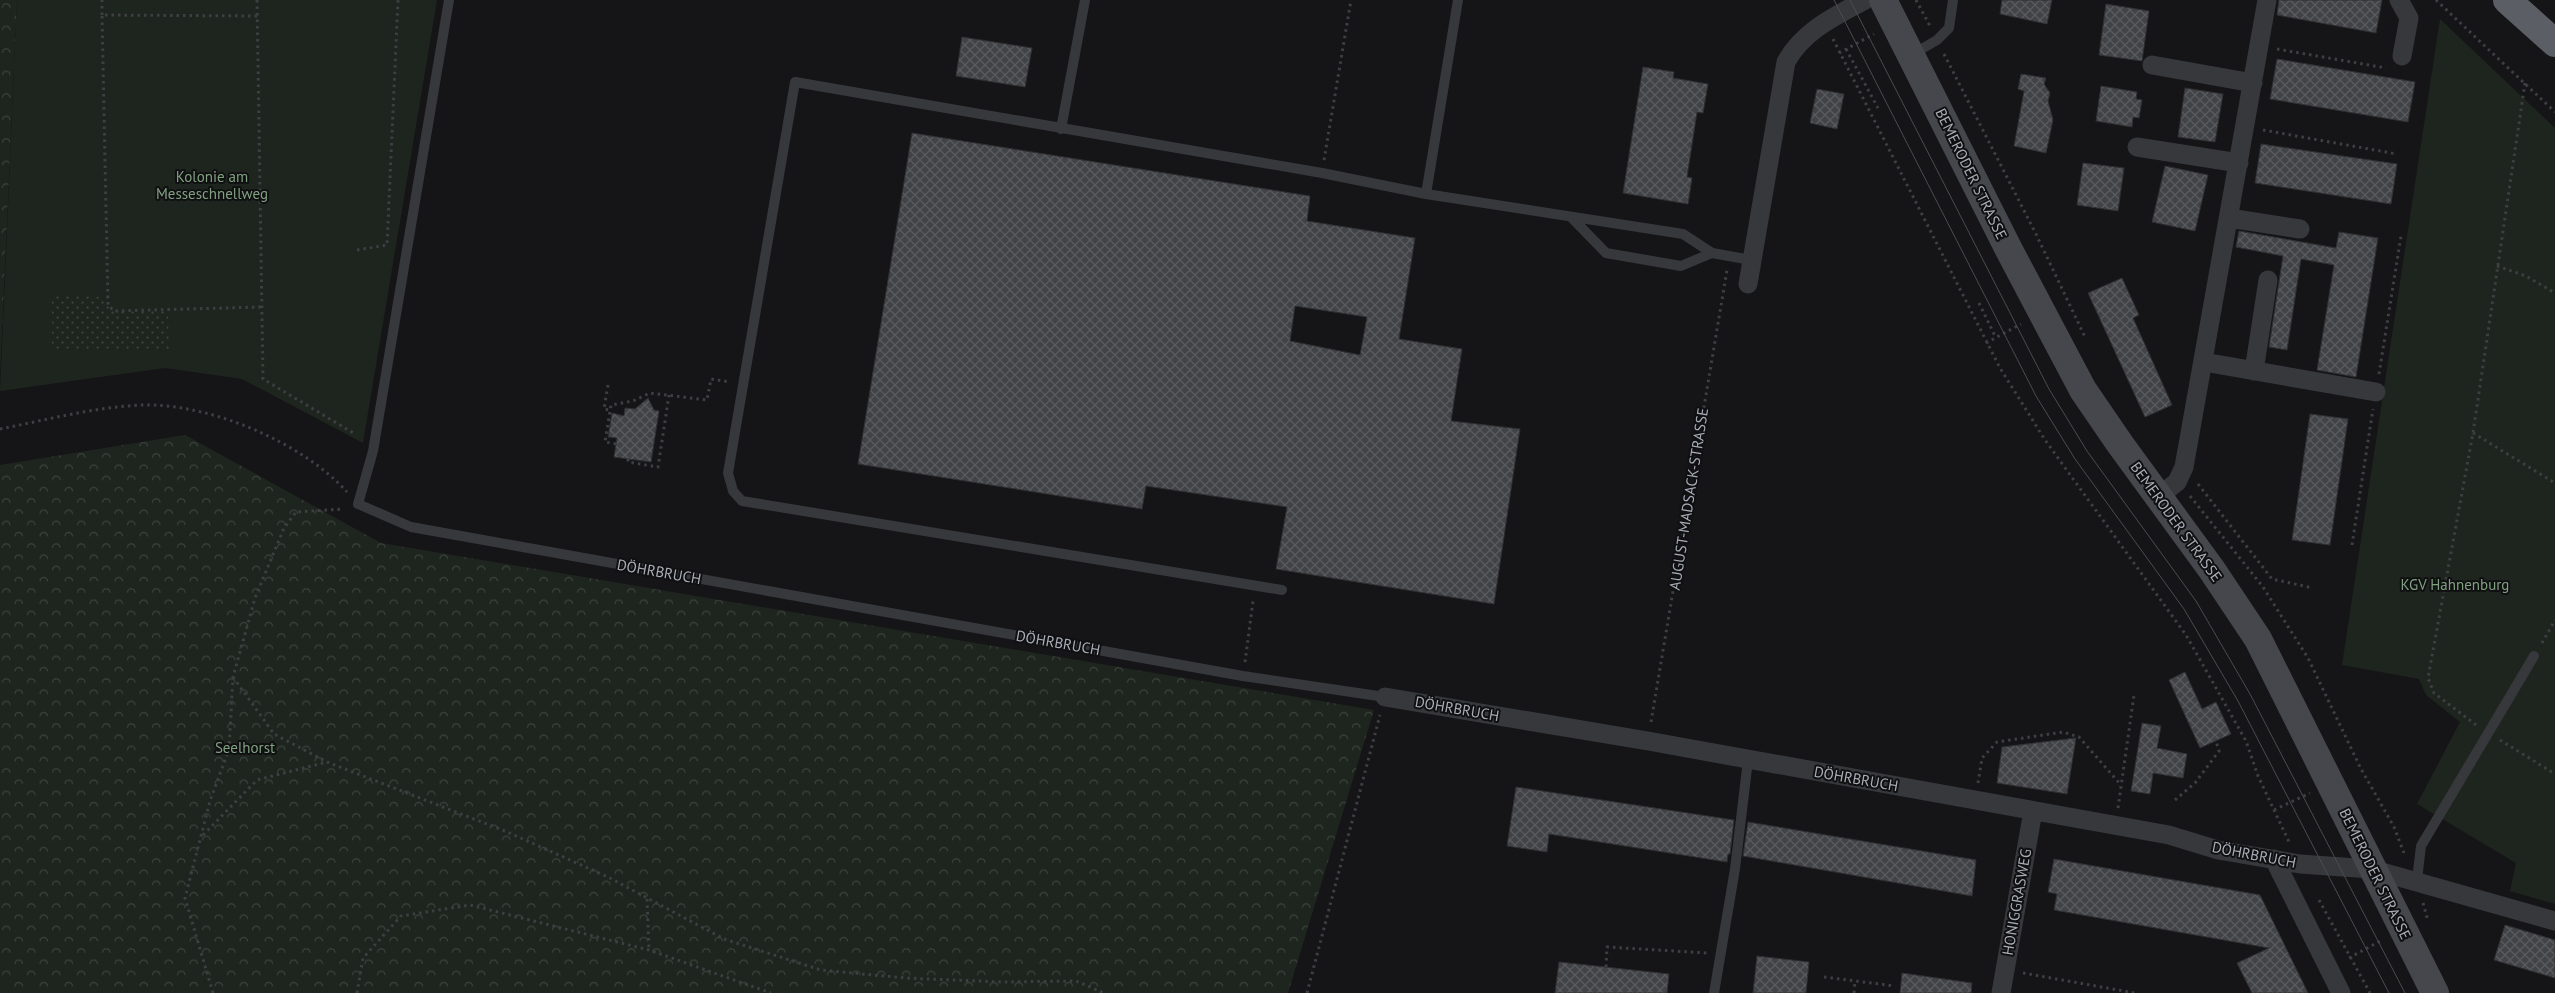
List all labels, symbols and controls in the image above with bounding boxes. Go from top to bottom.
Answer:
street label: BEMERODER STRASSE [1931,105,2011,242]
park label: Kolonie am Messeschnellweg [156,167,268,203]
street label: AUGUST-MADSACK-STRASSE [1665,406,1712,591]
street label: BEMERODER STRASSE [2127,458,2226,585]
street label: DÖHRBRUCH [615,555,703,588]
park label: KGV Hahnenburg [2401,575,2509,594]
street label: DÖHRBRUCH [1014,626,1102,659]
street label: DÖHRBRUCH [1413,692,1501,725]
park label: Seelhorst [215,738,275,757]
street label: DÖHRBRUCH [1812,762,1900,795]
street label: BEMERODER STRASSE [2335,805,2415,942]
street label: DÖHRBRUCH [2210,837,2298,872]
street label: HONIGGRASWEG [1998,847,2035,957]

